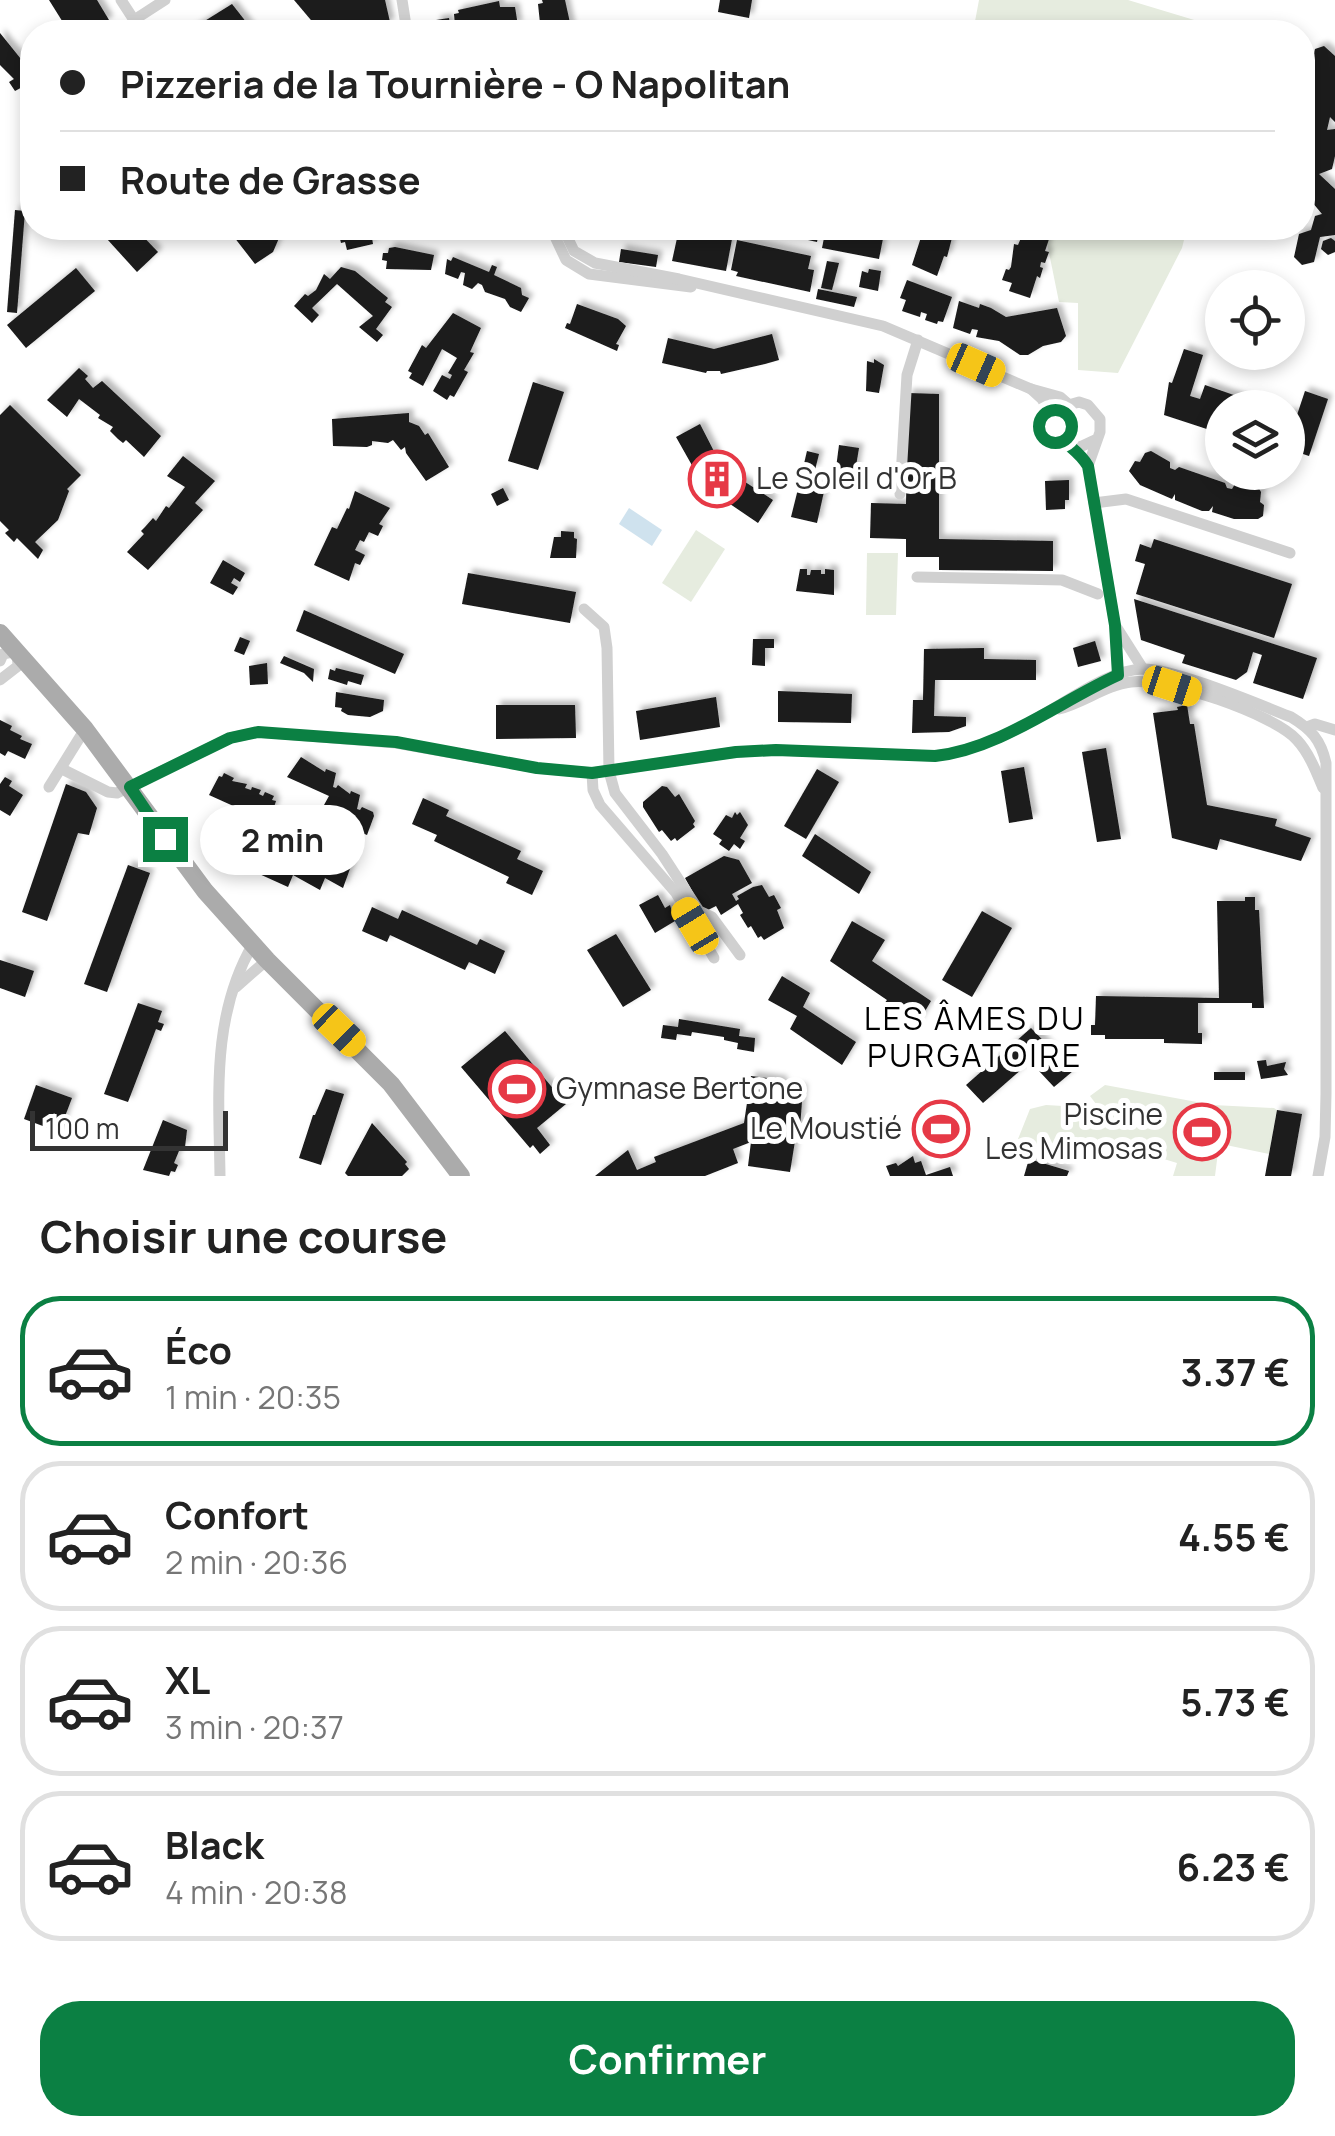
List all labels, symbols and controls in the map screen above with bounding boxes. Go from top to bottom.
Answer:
text: Pizzeria de la Tournière - O Napolitan [120,57,790,109]
text: Route de Grasse [120,153,421,205]
map controls [1205,270,1305,490]
button: locate [1205,270,1305,370]
car [942,339,1010,391]
button: layers [1205,390,1305,490]
route start [1033,404,1078,449]
building icon: Le Soleil d'Or B [687,449,747,509]
place label: Le Soleil d'Or B [756,457,957,498]
car [1139,662,1205,710]
callout: 2 min [200,804,365,874]
route end [143,817,188,862]
text: 2 min [241,818,324,862]
car [667,893,723,959]
district label: LES ÂMES DU PURGATOIRE [864,996,1086,1077]
car [307,998,371,1062]
sports icon: Gymnase Bertone [487,1059,547,1119]
place label: Gymnase Bertone [556,1067,803,1108]
place label: Piscine Les Mimosas [985,1093,1163,1168]
sports icon: Le Moustié [911,1099,971,1159]
sports icon: Piscine Les Mimosas [1172,1102,1232,1162]
scale bar [30,1106,228,1150]
place label: Le Moustié [750,1107,902,1148]
text: 100 m [45,1109,119,1147]
text: Choisir une course [40,1205,447,1267]
text: Éco [165,1323,232,1375]
icon: car [45,1326,135,1416]
text: 3.37 € [1180,1345,1290,1397]
text: 1 min · 20:35 [165,1375,341,1419]
text: Confort [165,1488,309,1540]
icon: car [45,1491,135,1581]
text: 4.55 € [1178,1510,1290,1562]
text: 2 min · 20:36 [165,1540,348,1584]
text: XL [165,1653,210,1705]
icon: car [45,1656,135,1746]
text: 5.73 € [1180,1675,1290,1727]
text: 3 min · 20:37 [165,1705,344,1749]
text: Black [165,1818,264,1870]
icon: car [45,1821,135,1911]
text: 6.23 € [1177,1840,1290,1892]
text: 4 min · 20:38 [165,1870,348,1914]
button: Confirmer [40,2001,1295,2116]

